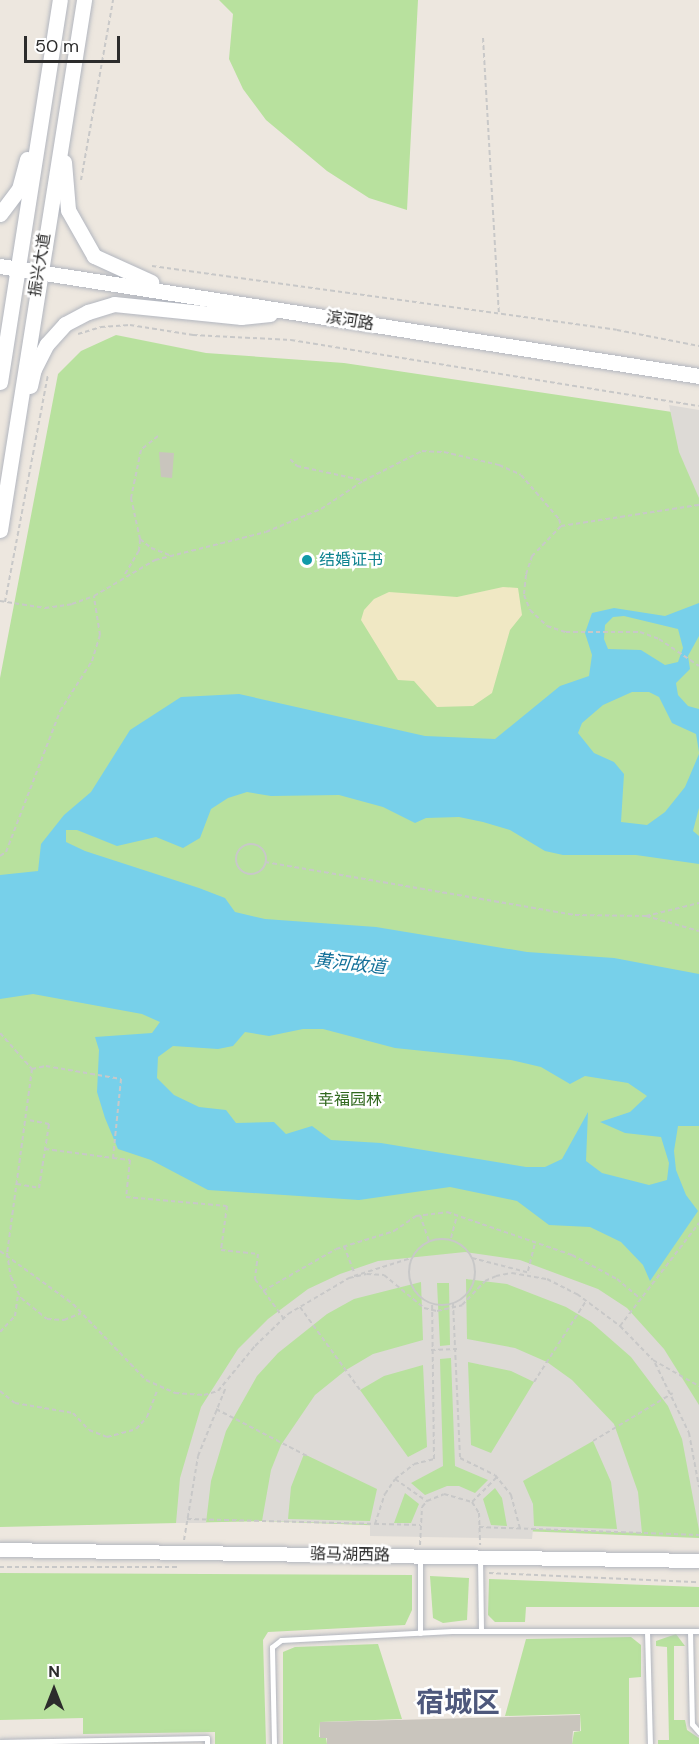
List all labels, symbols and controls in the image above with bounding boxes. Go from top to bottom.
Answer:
scale bar [27,24,123,62]
text: 50 m [35,34,79,58]
street label: 振兴大道 [26,232,54,298]
street label: 滨河路 [325,308,375,334]
place label: 结婚证书 [319,550,383,570]
marker: 结婚证书 [300,553,314,567]
water label: 黄河故道 [313,949,387,979]
park label: 幸福园林 [318,1090,382,1110]
street label: 骆马湖西路 [310,1545,390,1565]
north arrow [24,1660,84,1720]
text: N [48,1661,60,1682]
district label: 宿城区 [416,1686,500,1720]

